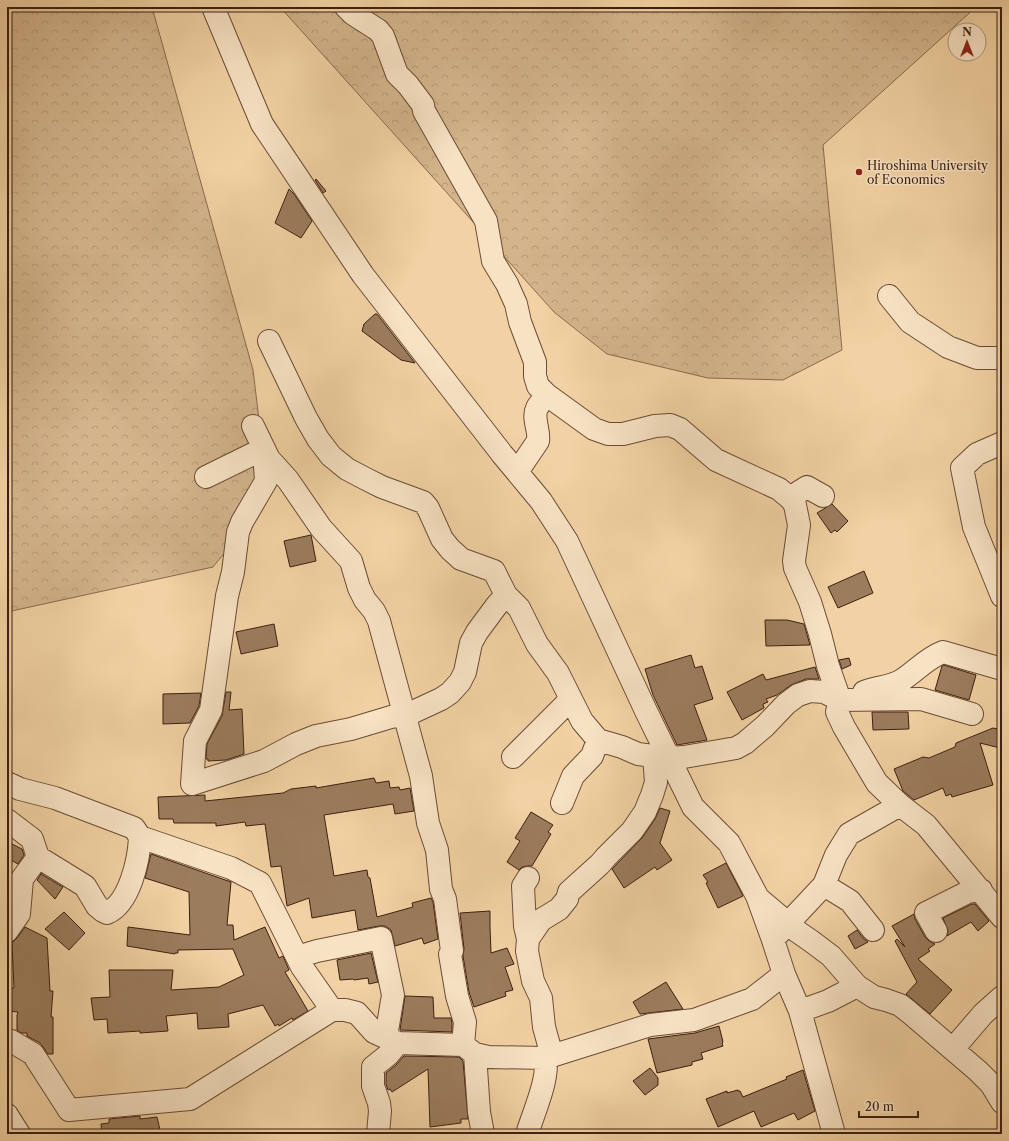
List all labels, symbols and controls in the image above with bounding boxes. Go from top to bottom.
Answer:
north arrow [947,22,987,62]
text: N [962,25,972,39]
place label: Hiroshima University of Economics [867,158,988,187]
marker: Hiroshima University of Economics [854,167,864,177]
scale bar [859,1093,918,1119]
text: 20 m [865,1099,894,1114]

